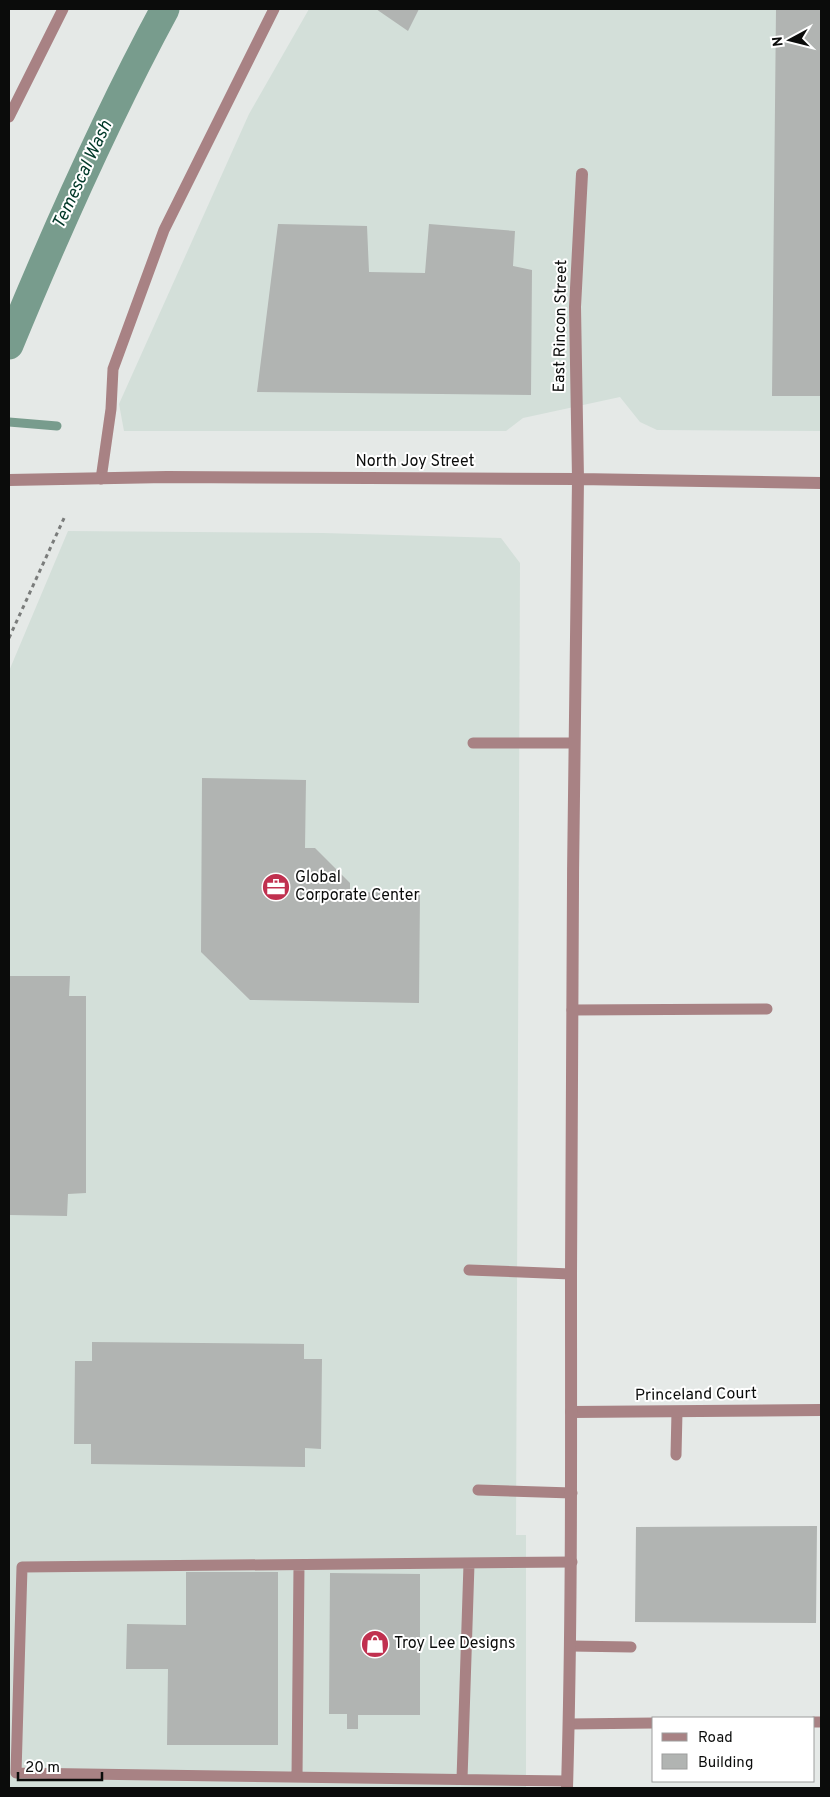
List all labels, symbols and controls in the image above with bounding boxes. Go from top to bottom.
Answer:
north arrow [765,15,815,65]
text: N [770,35,788,47]
water label: Temescal Wash [48,117,118,233]
street label: East Rincon Street [550,259,572,393]
street label: North Joy Street [355,452,475,472]
place label: Global Corporate Center [295,868,420,906]
office icon: Global Corporate Center [261,872,291,902]
street label: Princeland Court [635,1384,757,1406]
shop icon: Troy Lee Designs [360,1629,390,1659]
place label: Troy Lee Designs [394,1634,515,1654]
legend [652,1717,815,1782]
text: Road [698,1729,733,1748]
scale bar [18,1750,101,1782]
text: Building [698,1754,753,1773]
text: 20 m [25,1759,60,1778]

